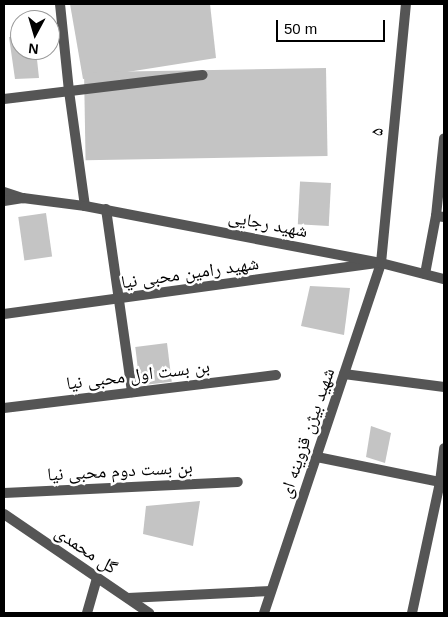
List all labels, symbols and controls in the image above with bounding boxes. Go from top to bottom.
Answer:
north arrow [10,10,60,60]
scale bar [278,10,387,42]
text: 50 m [284,20,317,37]
text: N [28,40,39,57]
street label: ۵ [366,127,388,137]
street label: شهید رجایی [227,206,309,242]
street label: شهید رامین محبی نیا [120,253,260,293]
street label: بن بست اول محبی نیا [65,355,211,395]
street label: شهید بیژن قزوینه ای [275,365,339,501]
street label: بن بست دوم محبی نیا [47,456,193,486]
street label: گل محمدی [51,521,121,579]

